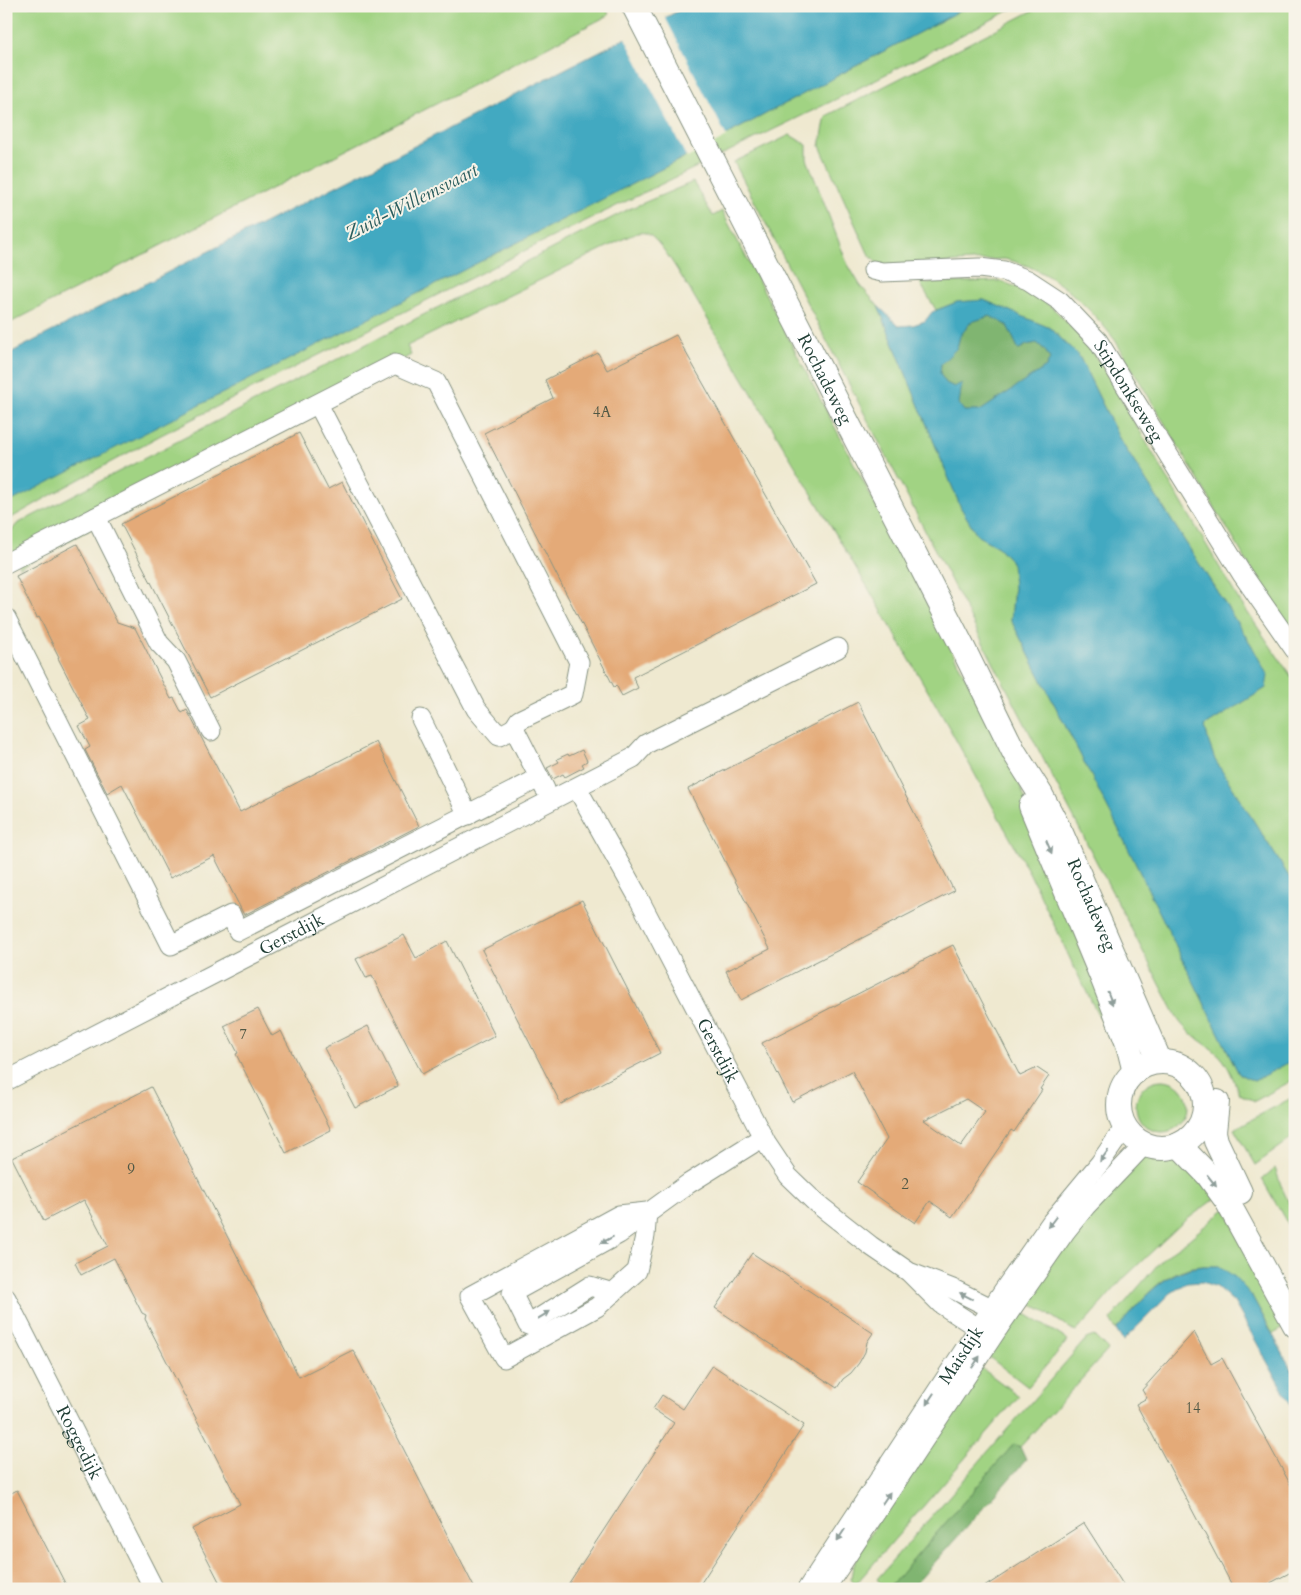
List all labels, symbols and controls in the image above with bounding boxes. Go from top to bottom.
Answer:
water label: Zuid-Willemsvaart [341,157,483,247]
street label: Rochadeweg [791,330,859,430]
street label: Stipdonkseweg [1087,335,1170,447]
house number: 4A [593,402,612,422]
one-way arrow [1045,840,1053,854]
street label: Rochadeweg [1060,855,1123,956]
street label: Gerstdijk [255,907,329,962]
one-way arrow [1106,991,1114,1006]
street label: Gerstdijk [690,1014,745,1088]
house number: 7 [239,1024,247,1044]
one-way arrow [1099,1149,1110,1162]
house number: 9 [127,1159,135,1179]
house number: 2 [901,1174,909,1194]
one-way arrow [1206,1174,1217,1187]
one-way arrow [1047,1215,1057,1229]
one-way arrow [601,1236,614,1245]
one-way arrow [959,1292,973,1300]
one-way arrow [537,1310,550,1320]
street label: Maisdijk [933,1321,990,1389]
one-way arrow [971,1356,981,1369]
one-way arrow [926,1393,935,1406]
house number: 14 [1185,1398,1201,1418]
street label: Roggedijk [50,1401,108,1484]
one-way arrow [881,1491,891,1504]
one-way arrow [836,1528,846,1542]

